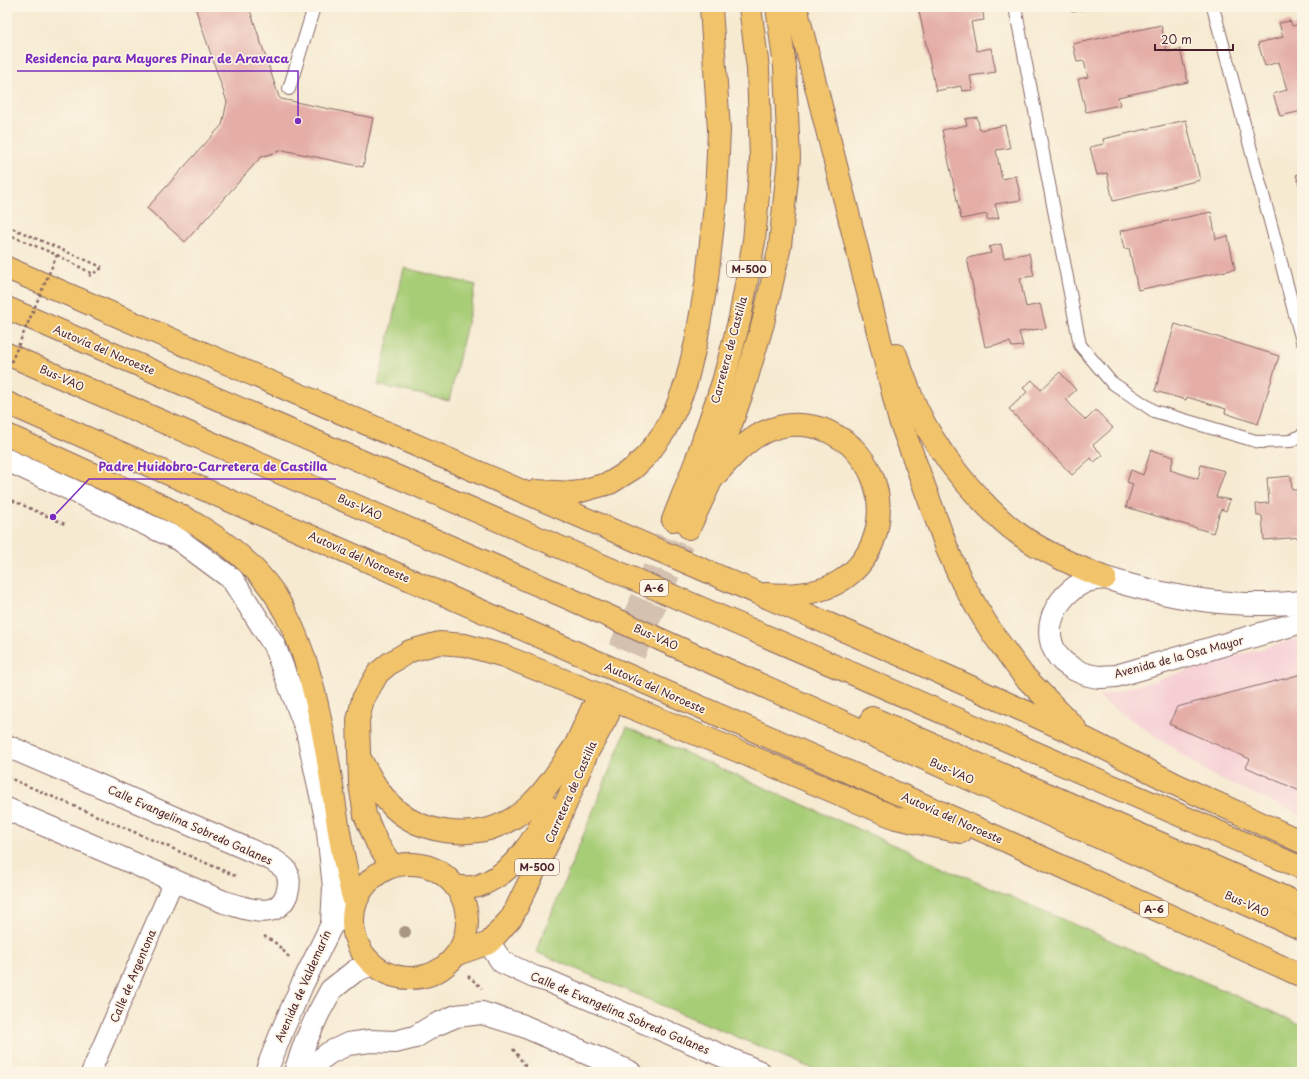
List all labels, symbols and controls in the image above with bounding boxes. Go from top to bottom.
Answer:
scale bar [1155,26,1233,52]
text: 20 m [1161,30,1192,48]
callout: Residencia para Mayores Pinar de Aravaca [17,47,298,71]
text: Residencia para Mayores Pinar de Aravaca [25,49,289,67]
road number: M-500 [727,261,771,277]
street label: Carretera de Castilla [706,294,751,405]
street label: Autovía del Noroeste [51,320,158,379]
street label: Bus-VAO [37,360,87,395]
callout: Padre Huidobro-Carretera de Castilla [89,455,336,479]
text: Padre Huidobro-Carretera de Castilla [98,457,328,475]
street label: Bus-VAO [335,489,385,524]
street label: Autovía del Noroeste [306,527,413,587]
road number: A-6 [640,580,668,596]
street label: Bus-VAO [631,619,681,654]
street label: Avenida de la Osa Mayor [1112,631,1246,682]
street label: Autovía del Noroeste [602,658,709,718]
street label: Carretera de Castilla [540,738,601,846]
street label: Bus-VAO [927,753,977,788]
street label: Calle Evangelina Sobredo Galanes [105,780,275,869]
street label: Autovía del Noroeste [899,788,1006,848]
road number: M-500 [515,859,559,875]
street label: Bus-VAO [1222,886,1272,921]
road number: A-6 [1140,901,1168,917]
street label: Calle de Argentona [105,926,160,1025]
street label: Avenida de Valdemarín [270,927,335,1045]
street label: Calle de Evangelina Sobredo Galanes [528,967,712,1058]

